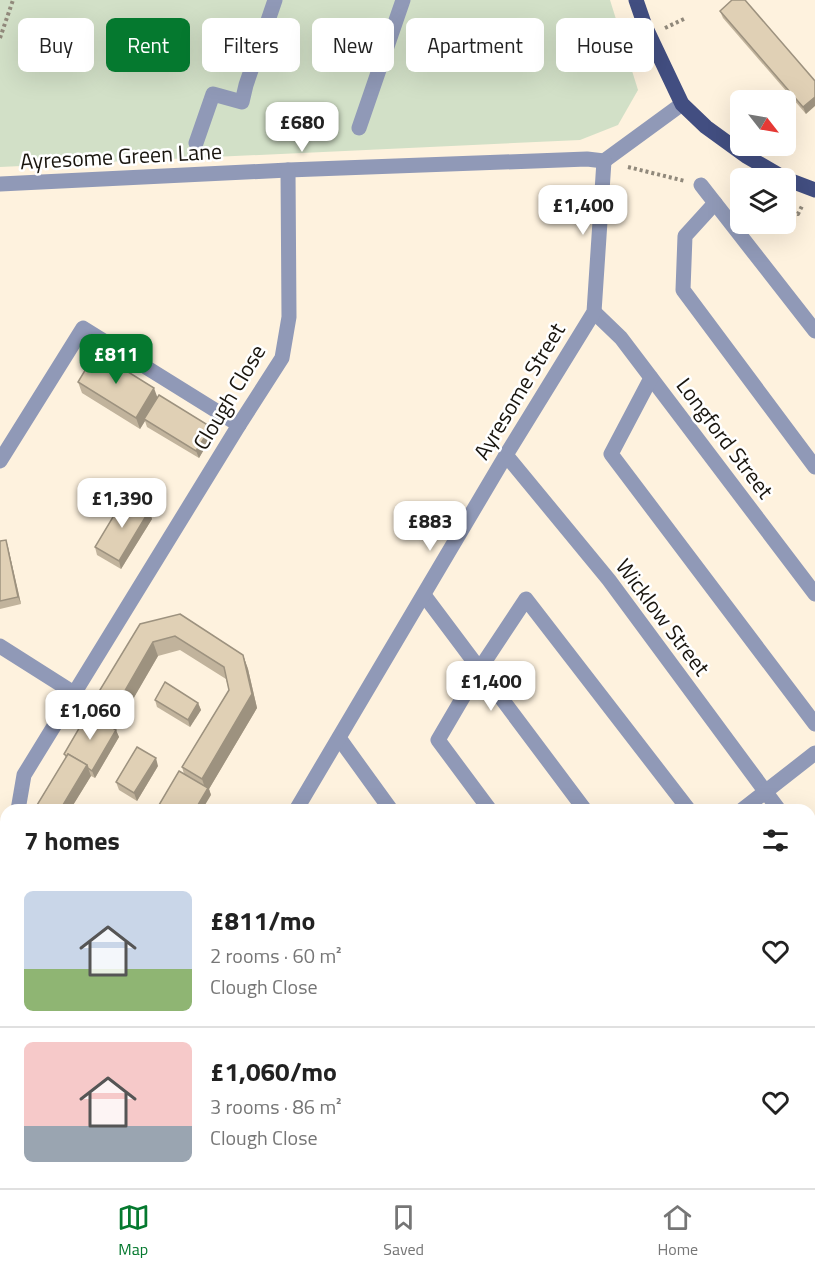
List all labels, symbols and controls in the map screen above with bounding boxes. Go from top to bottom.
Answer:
chip: Buy [18,18,94,72]
chip: Rent [106,18,190,72]
chip: Filters [202,18,300,72]
chip: New [312,18,394,72]
chip: Apartment [406,18,544,72]
chip: House [556,18,654,72]
north arrow [730,90,796,156]
map controls [730,90,796,234]
pin: £680 [266,102,338,153]
text: £680 [280,106,324,137]
street label: Ayresome Green Lane [19,134,223,178]
button: layers [730,168,796,234]
pin: £1,400 [534,185,632,236]
text: £1,400 [552,189,614,220]
street label: Ayresome Street [465,316,574,466]
pin: £811 [80,334,152,385]
text: £811 [94,338,138,369]
street label: Clough Close [184,338,274,456]
street label: Longford Street [668,370,782,506]
pin: £1,390 [73,478,171,529]
text: £1,390 [91,482,153,513]
pin: £883 [394,501,466,552]
text: £883 [408,505,452,536]
street label: Wicklow Street [607,551,719,683]
pin: £1,400 [442,661,540,712]
text: £1,400 [460,665,522,696]
pin: £1,060 [41,690,139,741]
text: £1,060 [59,694,121,725]
text: 7 homes [24,821,120,860]
icon: filters [759,824,792,857]
text: £811/mo [210,901,315,940]
icon: home [72,915,144,987]
icon: heart [759,935,792,968]
text: 2 rooms · 60 m² [210,940,342,971]
text: Clough Close [210,971,318,1002]
text: £1,060/mo [210,1052,337,1091]
icon: home [72,1066,144,1138]
icon: heart [759,1086,792,1119]
text: 3 rooms · 86 m² [210,1091,342,1122]
text: Clough Close [210,1122,318,1153]
tab: Map [117,1201,150,1261]
tab: Saved [383,1201,424,1261]
tab: Home [658,1201,698,1261]

